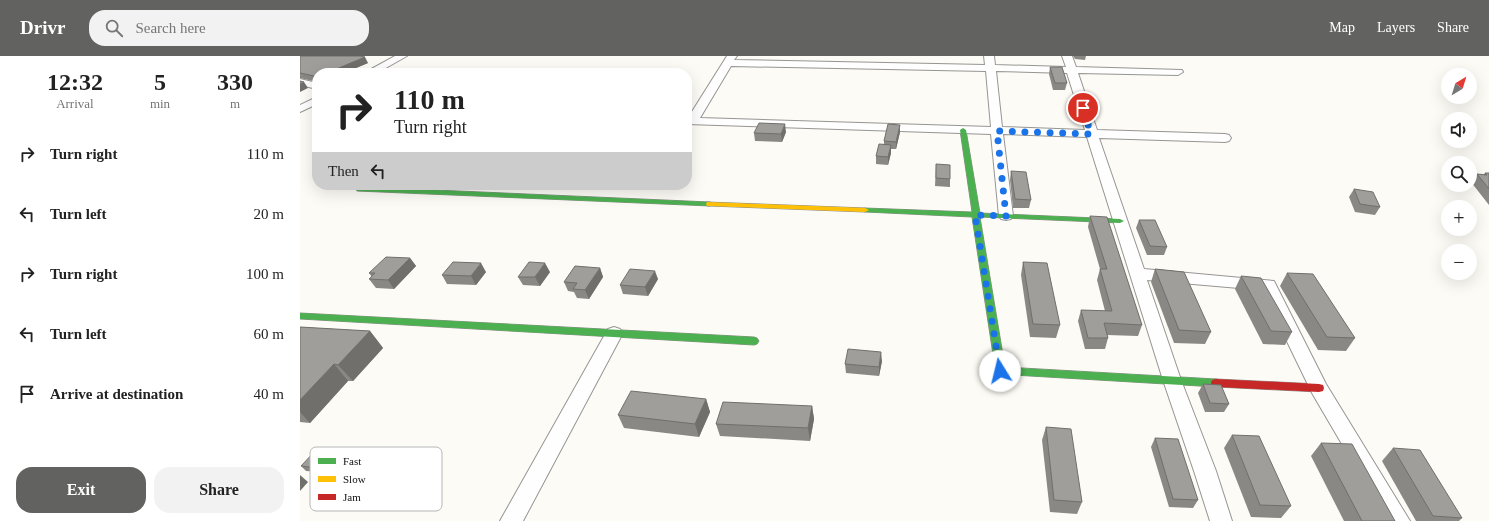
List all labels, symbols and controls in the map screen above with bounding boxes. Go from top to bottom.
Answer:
search box [89,10,369,46]
text: Drivr [20,17,65,38]
icon: search [103,17,125,39]
text: Search here [135,20,206,36]
text: Map [1329,20,1355,35]
text: Layers [1377,20,1415,35]
text: Share [1437,20,1469,35]
north arrow [1441,68,1477,104]
map controls [1441,68,1477,280]
text: 12:32 [47,69,103,95]
text: 5 [154,69,166,95]
text: 330 [217,69,253,95]
icon: right [328,84,380,136]
text: 110 m [394,84,465,115]
pin [1066,91,1100,125]
text: Arrival [56,96,94,111]
text: min [150,96,170,111]
text: m [230,96,240,111]
icon: arrive [1072,97,1094,119]
button: sound [1441,112,1477,148]
text: Turn right [394,117,467,137]
icon: right [16,143,38,165]
text: Turn right [50,146,117,162]
text: 110 m [247,146,284,162]
button: search [1441,156,1477,192]
icon: left [367,160,389,182]
text: Then [328,163,359,179]
button: + [1441,200,1477,236]
icon: left [16,203,38,225]
text: Turn left [50,206,107,222]
text: 20 m [254,206,284,222]
button: − [1441,244,1477,280]
icon: right [16,263,38,285]
text: Turn right [50,266,117,282]
text: 100 m [246,266,284,282]
icon: left [16,323,38,345]
text: Turn left [50,326,107,342]
text: 60 m [254,326,284,342]
position arrow [979,350,1021,392]
icon: arrive [16,383,38,405]
text: Arrive at destination [50,386,183,402]
text: 40 m [254,386,284,402]
legend [310,447,442,511]
text: Fast [343,455,361,467]
button: Exit [16,467,146,513]
button: Share [154,467,284,513]
text: Slow [343,473,366,485]
text: Jam [343,491,361,503]

